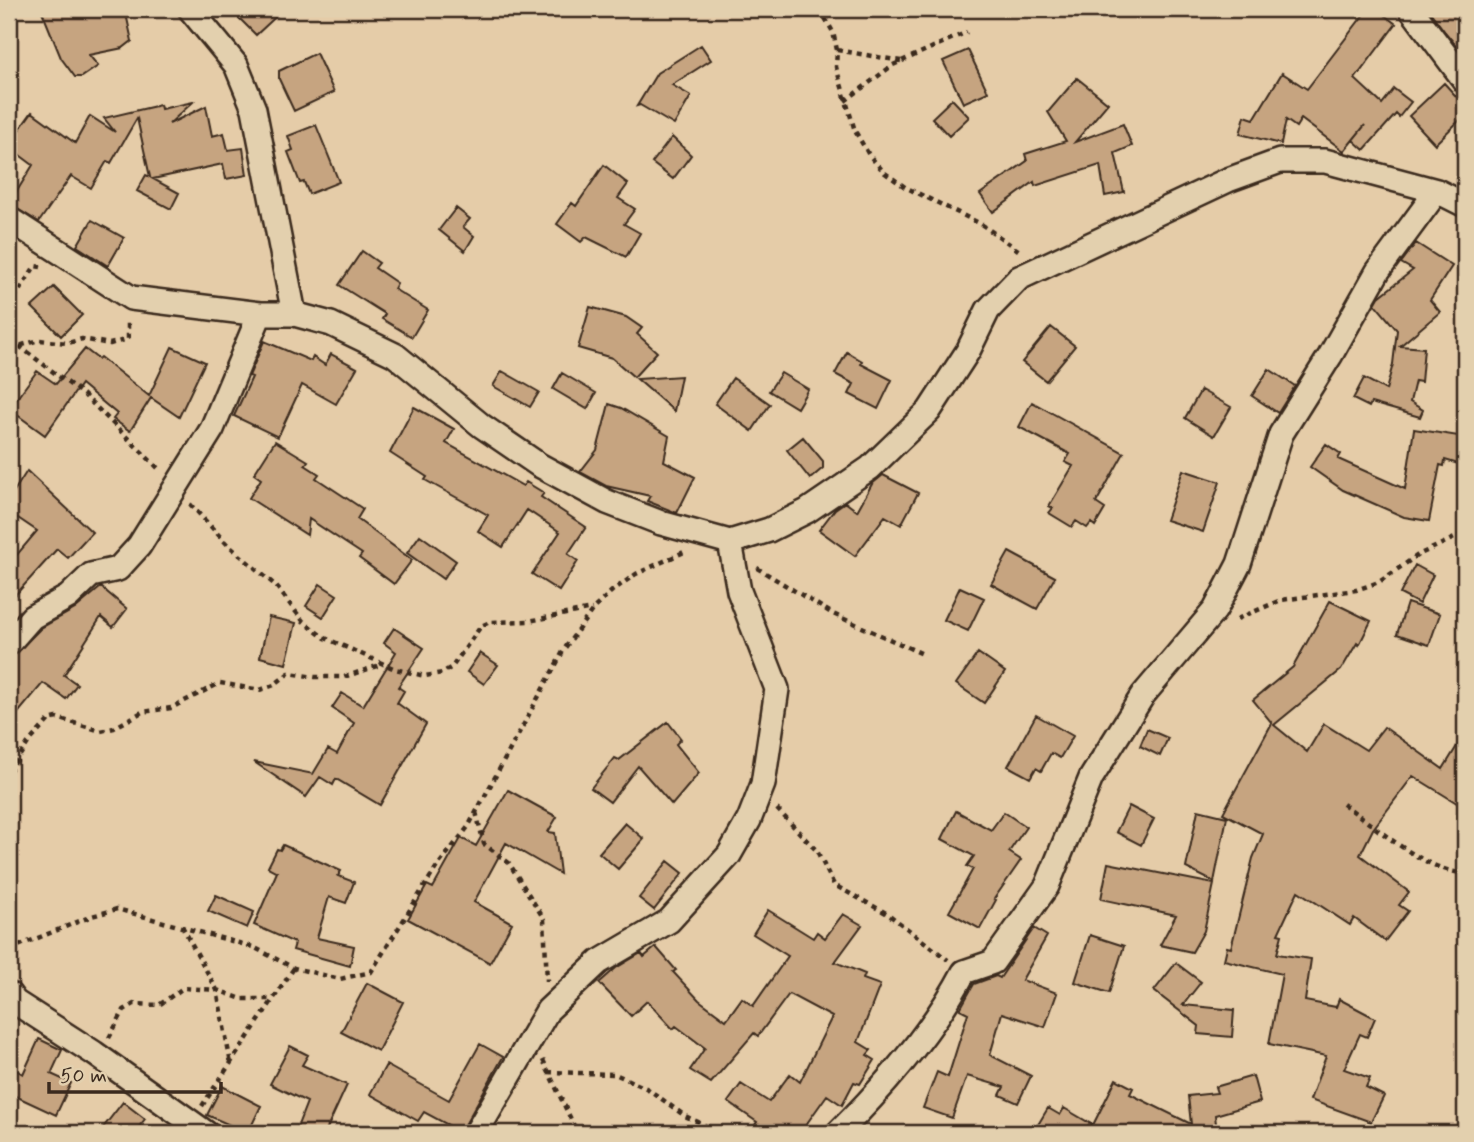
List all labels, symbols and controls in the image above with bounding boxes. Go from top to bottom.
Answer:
scale bar [49,1051,220,1095]
text: 50 m [60,1062,107,1090]

